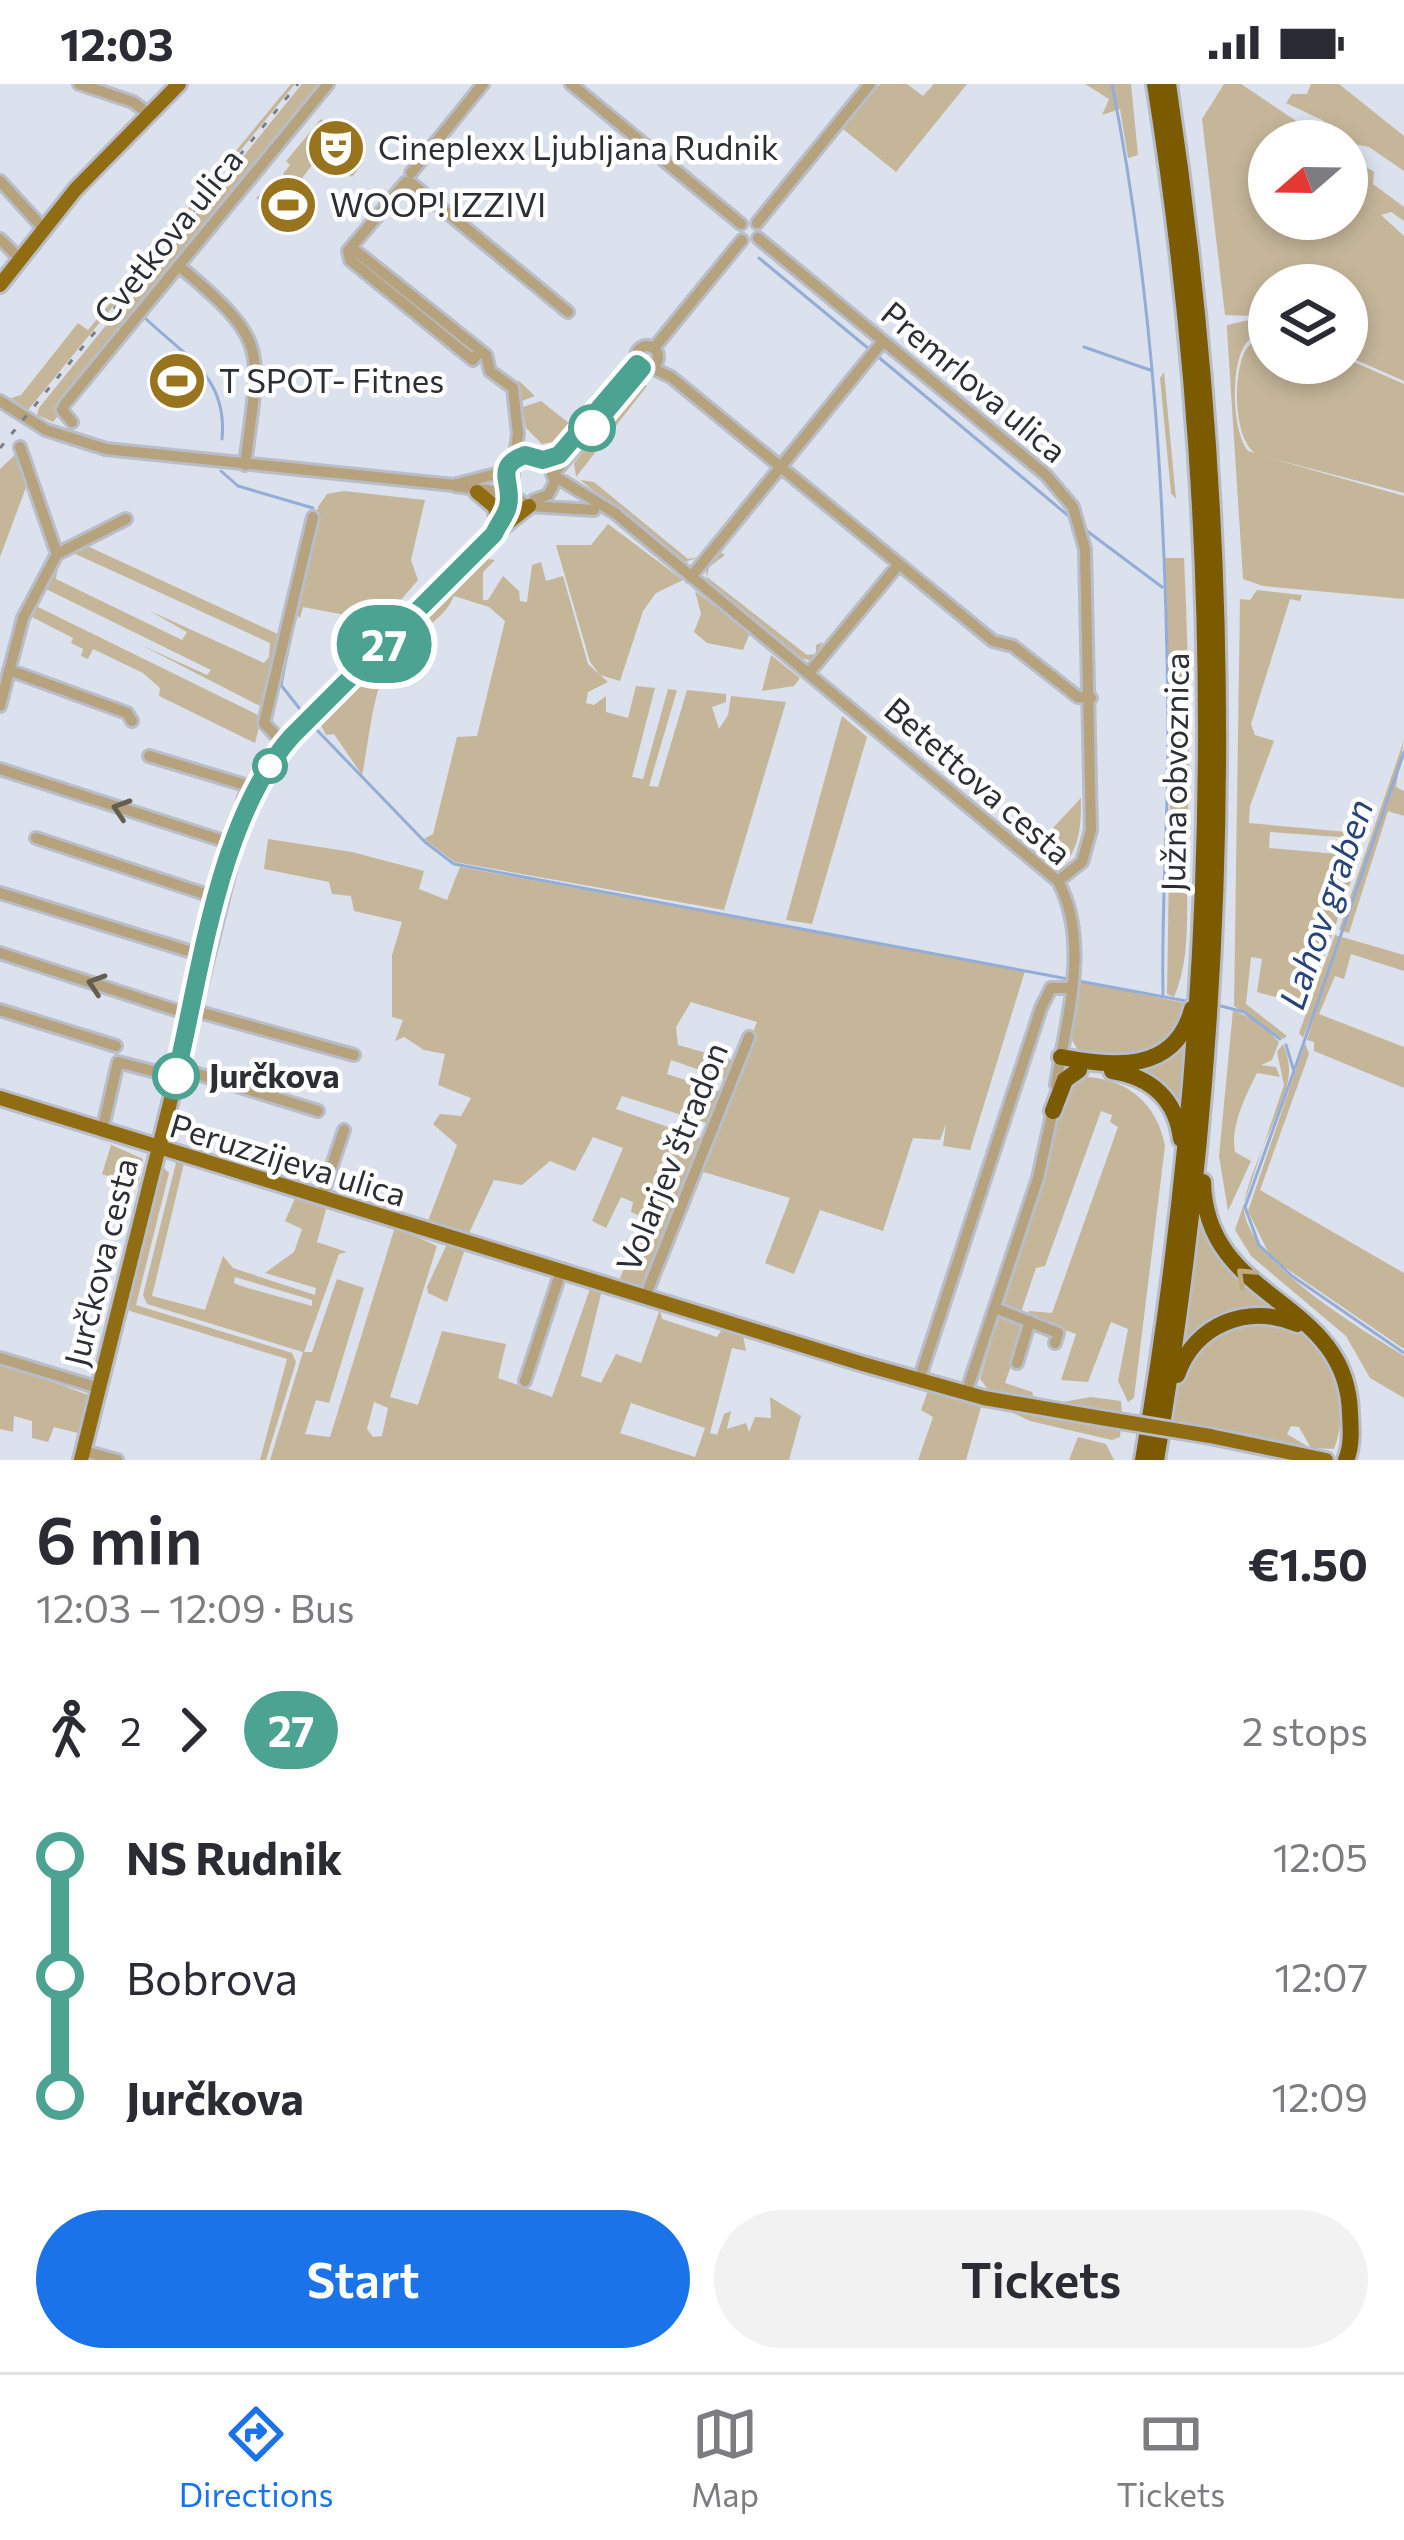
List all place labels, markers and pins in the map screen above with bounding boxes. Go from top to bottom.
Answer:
theatre icon: Cineplexx Ljubljana Rudnik [305,117,367,179]
place label: Cineplexx Ljubljana Rudnik [378,126,779,167]
sports icon: WOOP! IZZIVI [257,174,319,236]
place label: WOOP! IZZIVI [330,183,546,224]
sports icon: T SPOT- Fitnes [146,350,208,412]
place label: T SPOT- Fitnes [219,359,444,400]
unlabelled marker [570,406,614,450]
unlabelled marker [254,750,286,782]
marker: Jurčkova [154,1054,198,1098]
place label: Jurčkova [209,1054,340,1095]

